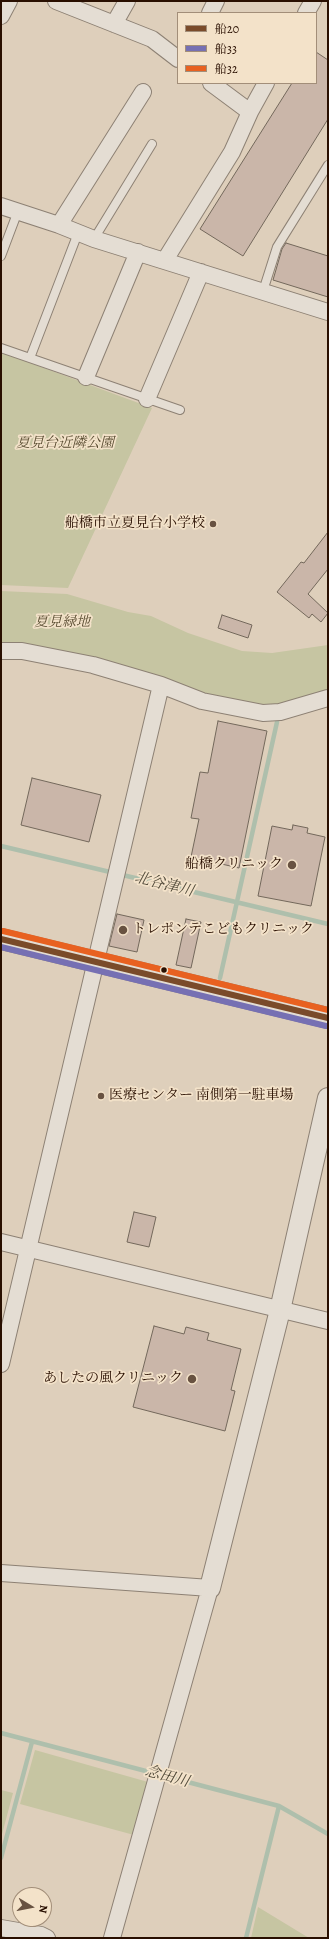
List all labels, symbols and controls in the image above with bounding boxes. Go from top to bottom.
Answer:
legend [177,12,317,84]
text: 船20 [215,21,239,37]
text: 船33 [215,41,237,57]
text: 船32 [215,61,238,77]
park label: 夏見台近隣公園 [16,436,114,452]
place label: 船橋市立夏見台小学校 [65,516,205,532]
marker: 船橋市立夏見台小学校 [208,519,218,529]
park label: 夏見緑地 [34,615,90,631]
place label: 船橋クリニック [185,857,283,873]
marker: 船橋クリニック [286,859,298,871]
water label: 北谷津川 [133,869,195,901]
place label: トレポンテこどもクリニック [132,922,314,938]
marker: トレポンテこどもクリニック [117,924,129,936]
unlabelled marker [159,965,169,975]
place label: 医療センター 南側第一駐車場 [109,1088,294,1104]
marker: 医療センター 南側第一駐車場 [96,1091,106,1101]
place label: あしたの風クリニック [43,1371,183,1387]
marker: あしたの風クリニック [186,1373,198,1385]
water label: 念田川 [143,1762,191,1792]
north arrow [12,1887,52,1927]
text: N [35,1904,51,1914]

